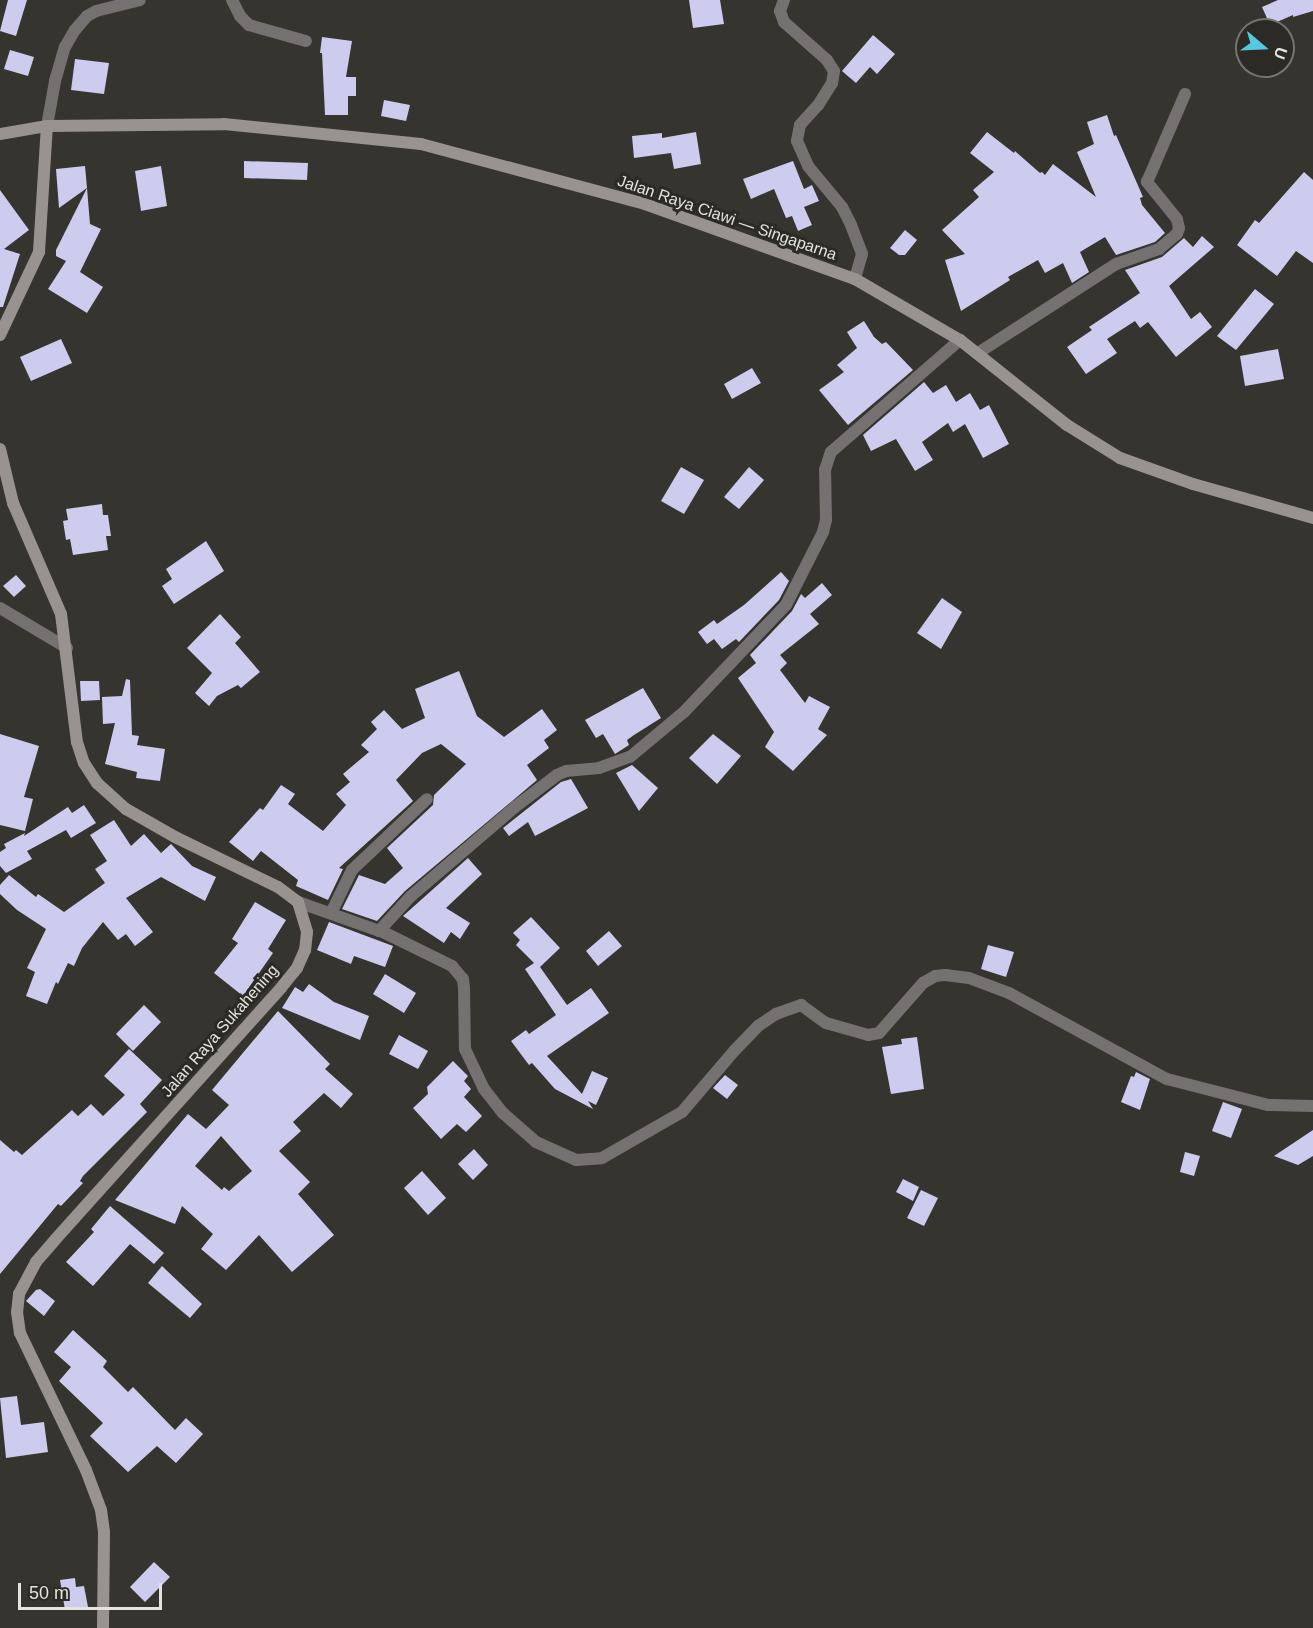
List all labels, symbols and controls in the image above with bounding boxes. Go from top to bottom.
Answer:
north arrow [1235,18,1295,78]
text: U [1271,45,1291,62]
street label: Jalan Raya Ciawi — Singaparna [615,171,839,265]
street label: Jalan Raya Sukahening [157,961,283,1101]
scale bar [21,1571,165,1609]
text: 50 m [29,1583,69,1603]

